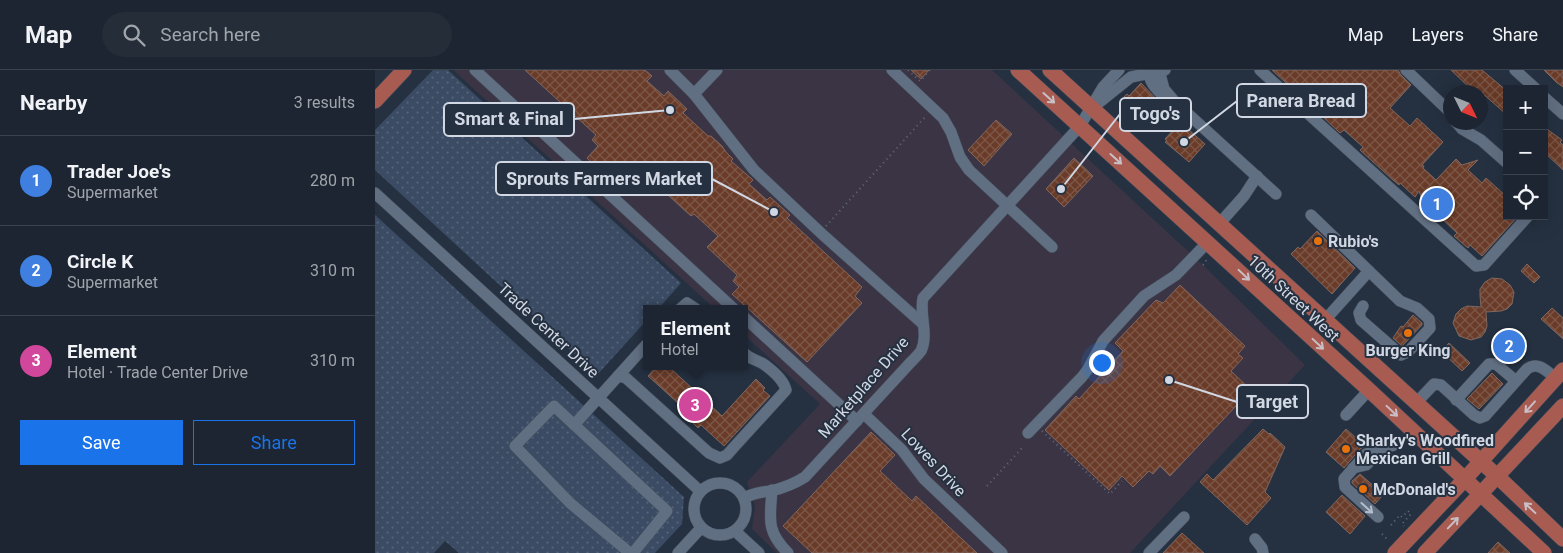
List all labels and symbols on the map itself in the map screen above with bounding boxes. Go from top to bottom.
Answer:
callout: Panera Bread [1237,84,1366,117]
north arrow [1443,85,1488,130]
text: Panera Bread [1247,90,1355,111]
one-way arrow [1043,92,1056,104]
callout: Togo's [1120,98,1191,131]
callout: Smart & Final [444,103,574,136]
text: Togo's [1130,103,1180,124]
text: Smart & Final [454,108,564,129]
one-way arrow [1110,153,1123,165]
callout: Sprouts Farmers Market [496,162,712,195]
text: Sprouts Farmers Market [506,168,702,189]
pin: 1 [1421,185,1453,223]
place label: Rubio's [1328,232,1379,251]
marker: Rubio's [1312,235,1324,247]
street label: 10th Street West [1244,251,1343,346]
one-way arrow [1237,269,1250,281]
street label: Trade Center Drive [494,279,603,382]
marker: Burger King [1402,327,1414,339]
pin: 2 [1493,327,1525,365]
street label: Marketplace Drive [814,333,913,442]
one-way arrow [1312,338,1325,350]
place label: Burger King [1365,341,1451,360]
your location [1089,350,1115,376]
callout: Target [1237,385,1308,418]
pin: 3 [679,386,711,424]
text: Target [1246,391,1298,412]
one-way arrow [1525,400,1536,413]
one-way arrow [1385,405,1398,417]
street label: Lowes Drive [897,424,970,500]
place label: Sharky's Woodfired Mexican Grill [1356,431,1494,468]
marker: Sharky's Woodfired Mexican Grill [1340,443,1352,455]
place label: McDonald's [1373,480,1456,499]
marker: McDonald's [1357,483,1369,495]
one-way arrow [1361,502,1374,514]
one-way arrow [1523,502,1536,514]
one-way arrow [1447,517,1459,530]

